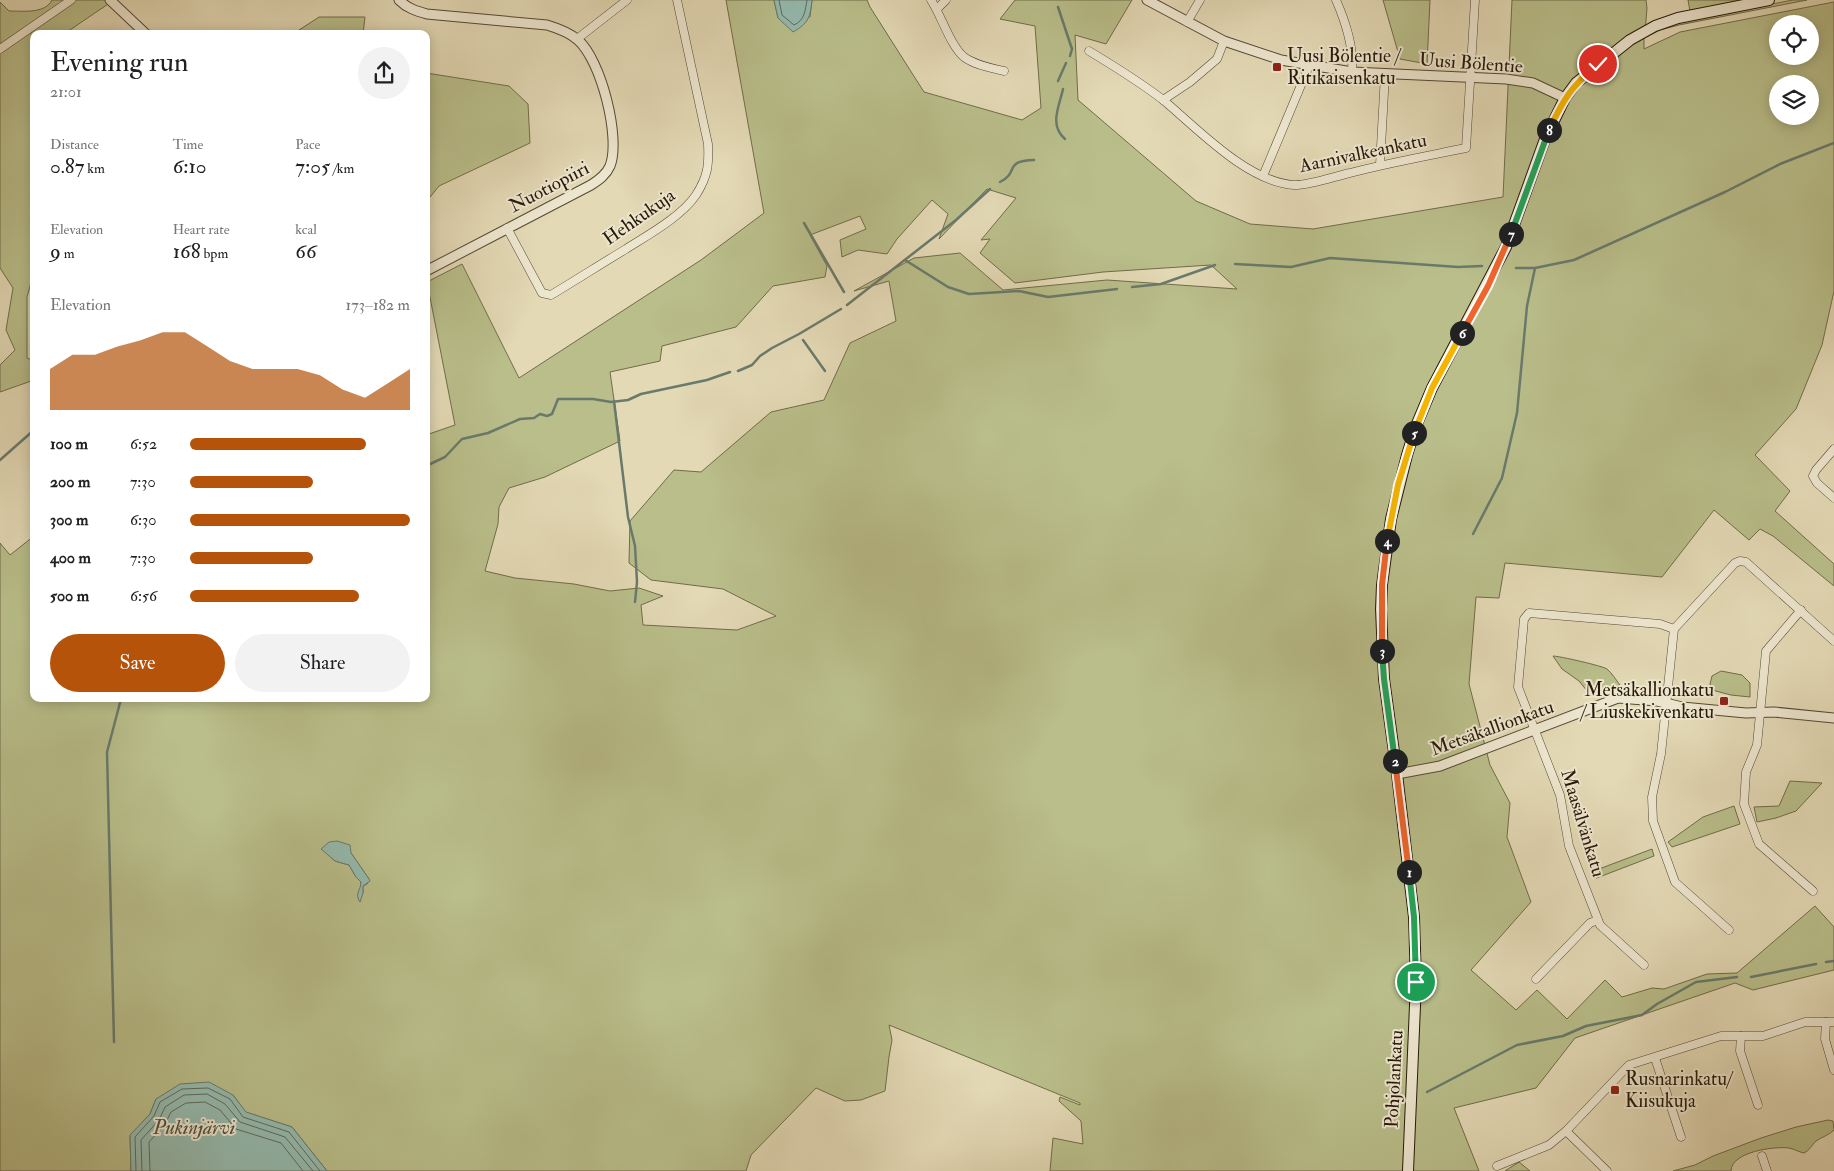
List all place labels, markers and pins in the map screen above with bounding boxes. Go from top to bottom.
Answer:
pin [1577,43,1619,85]
place label: Uusi Bölentie / Ritikaisenkatu [1287,44,1402,90]
marker: Uusi Bölentie / Ritikaisenkatu [1271,61,1283,73]
pin: 8 [1536,118,1562,142]
pin: 7 [1498,222,1524,246]
pin: 6 [1450,320,1474,346]
pin: 5 [1402,420,1426,446]
pin: 4 [1374,528,1400,554]
pin: 3 [1370,638,1394,664]
place label: Metsäkallionkatu / Liuskekivenkatu [1579,678,1714,724]
marker: Metsäkallionkatu / Liuskekivenkatu [1718,695,1730,707]
pin: 2 [1382,748,1408,774]
pin: 1 [1396,860,1422,884]
pin [1395,961,1437,1003]
place label: Rusnarinkatu/ Kiisukuja [1625,1067,1734,1113]
marker: Rusnarinkatu/ Kiisukuja [1609,1084,1621,1096]

